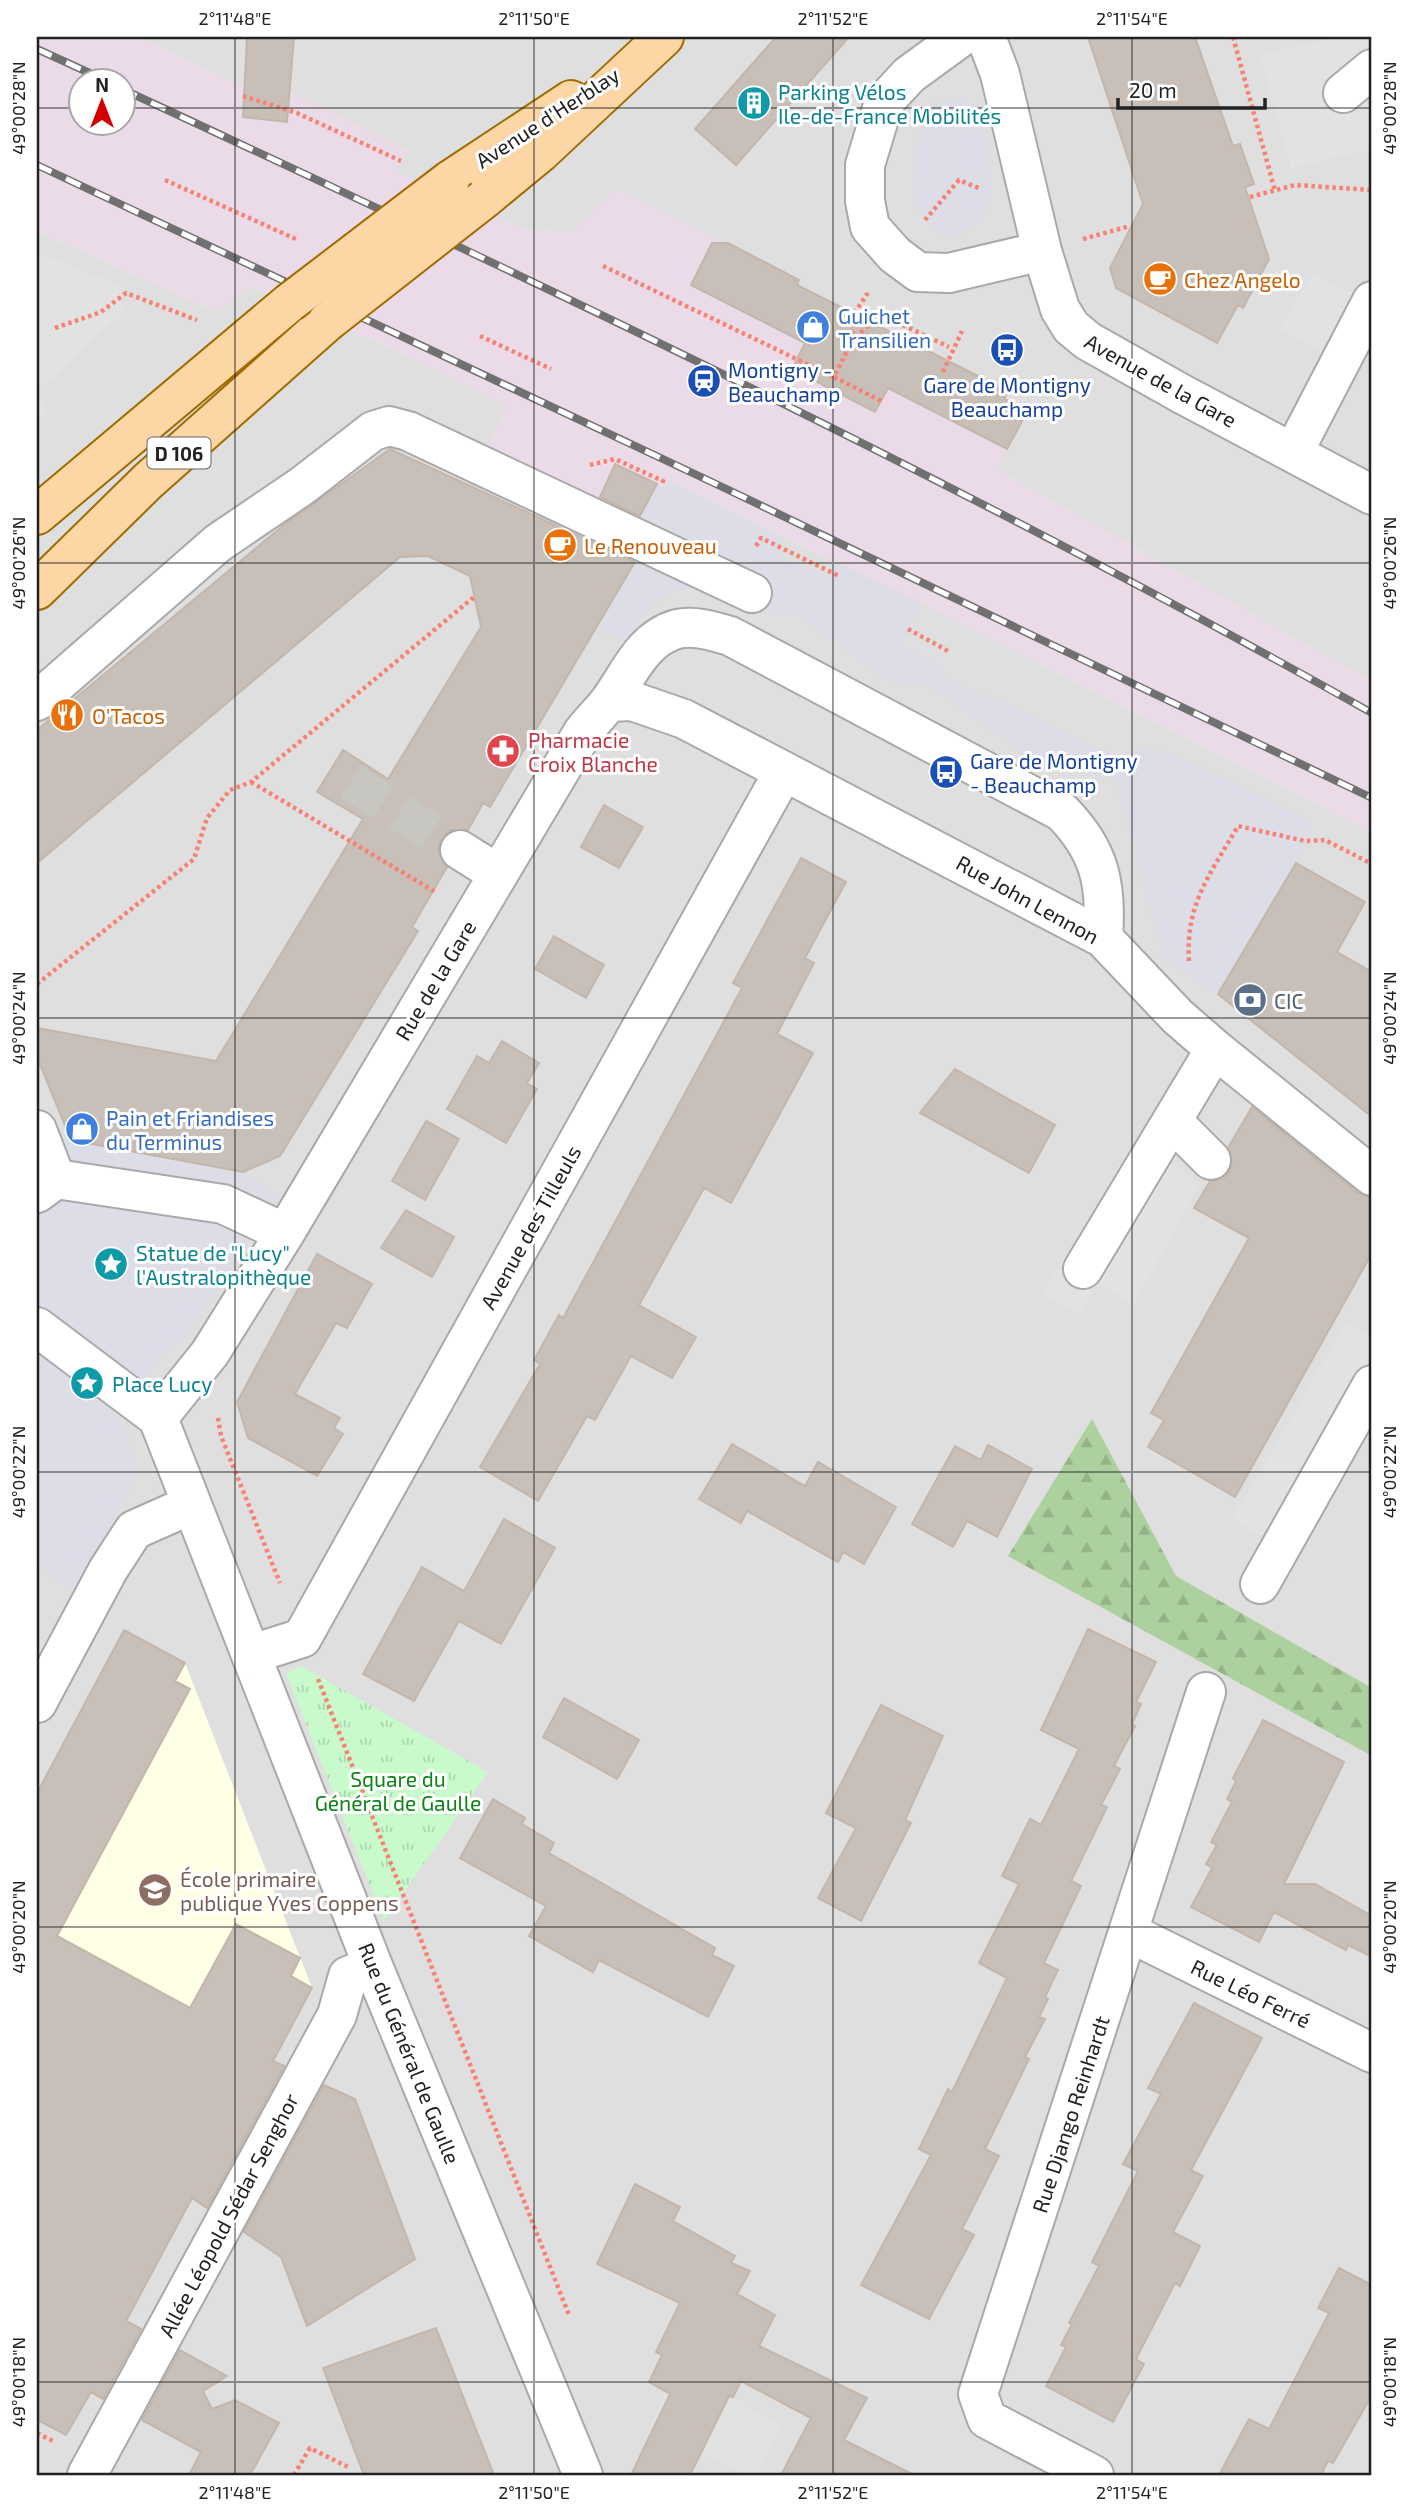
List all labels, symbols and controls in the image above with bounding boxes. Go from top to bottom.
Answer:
text: 2°11'48"E [199,7,271,29]
text: 2°11'50"E [498,7,570,29]
text: 2°11'52"E [798,7,868,29]
text: 2°11'54"E [1096,7,1168,29]
text: 49°00'28"N [7,61,29,155]
street label: Avenue d'Herblay [471,61,623,173]
text: 49°00'28"N [1378,61,1400,155]
north arrow [66,66,136,136]
scale bar [1118,66,1266,110]
text: N [95,73,109,96]
text: 20 m [1129,77,1177,102]
place label: Parking Vélos Ile-de-France Mobilités [778,79,1001,128]
building icon: Parking Vélos Ile-de-France Mobilités [735,84,773,122]
cafe icon: Chez Angelo [1141,260,1179,298]
place label: Chez Angelo [1184,267,1301,292]
place label: Guichet Transilien [838,303,931,352]
shop icon: Guichet Transilien [794,308,832,346]
street label: Avenue de la Gare [1081,328,1241,432]
bus stop icon: Gare de Montigny Beauchamp [988,331,1026,369]
place label: Montigny - Beauchamp [728,357,840,406]
station icon: Montigny - Beauchamp [685,362,723,400]
place label: Gare de Montigny Beauchamp [923,372,1091,421]
road number: D 106 [148,437,210,468]
text: 49°00'26"N [7,517,29,609]
text: 49°00'26"N [1378,517,1400,609]
cafe icon: Le Renouveau [541,526,579,564]
place label: Le Renouveau [584,533,717,558]
restaurant icon: O'Tacos [48,696,86,734]
place label: O'Tacos [92,703,165,728]
place label: Pharmacie Croix Blanche [528,727,658,776]
pharmacy icon: Pharmacie Croix Blanche [484,732,522,770]
place label: Gare de Montigny - Beauchamp [970,748,1138,797]
bus stop icon: Gare de Montigny - Beauchamp [927,753,965,791]
street label: Rue John Lennon [952,849,1104,949]
street label: Rue de la Gare [389,915,481,1045]
text: 49°00'24"N [7,971,29,1065]
text: 49°00'24"N [1378,971,1400,1065]
bank icon: CIC [1231,981,1269,1019]
place label: CIC [1274,988,1303,1013]
place label: Pain et Friandises du Terminus [106,1105,274,1154]
shop icon: Pain et Friandises du Terminus [63,1110,101,1148]
street label: Avenue des Tilleuls [475,1141,585,1313]
place label: Statue de "Lucy" l'Australopithèque [136,1240,311,1289]
place icon: Statue de "Lucy" l'Australopithèque [92,1245,130,1283]
place icon: Place Lucy [68,1364,106,1402]
place label: Place Lucy [112,1371,212,1396]
text: 49°00'22"N [7,1426,29,1518]
text: 49°00'22"N [1378,1426,1400,1518]
park label: Square du Général de Gaulle [315,1766,481,1815]
place label: École primaire publique Yves Coppens [180,1866,399,1915]
school or university icon: École primaire publique Yves Coppens [136,1871,174,1909]
text: 49°00'20"N [7,1880,29,1974]
text: 49°00'20"N [1378,1880,1400,1974]
street label: Rue du Général de Gaulle [354,1939,466,2167]
street label: Rue Léo Ferré [1187,1953,1315,2033]
street label: Rue Django Reinhardt [1026,2012,1115,2216]
street label: Allée Léopold Sédar Senghor [153,2088,303,2341]
text: 49°00'18"N [7,2337,29,2427]
text: 49°00'18"N [1378,2337,1400,2427]
text: 2°11'48"E [199,2481,271,2503]
text: 2°11'50"E [498,2481,570,2503]
text: 2°11'52"E [798,2481,868,2503]
text: 2°11'54"E [1096,2481,1168,2503]

